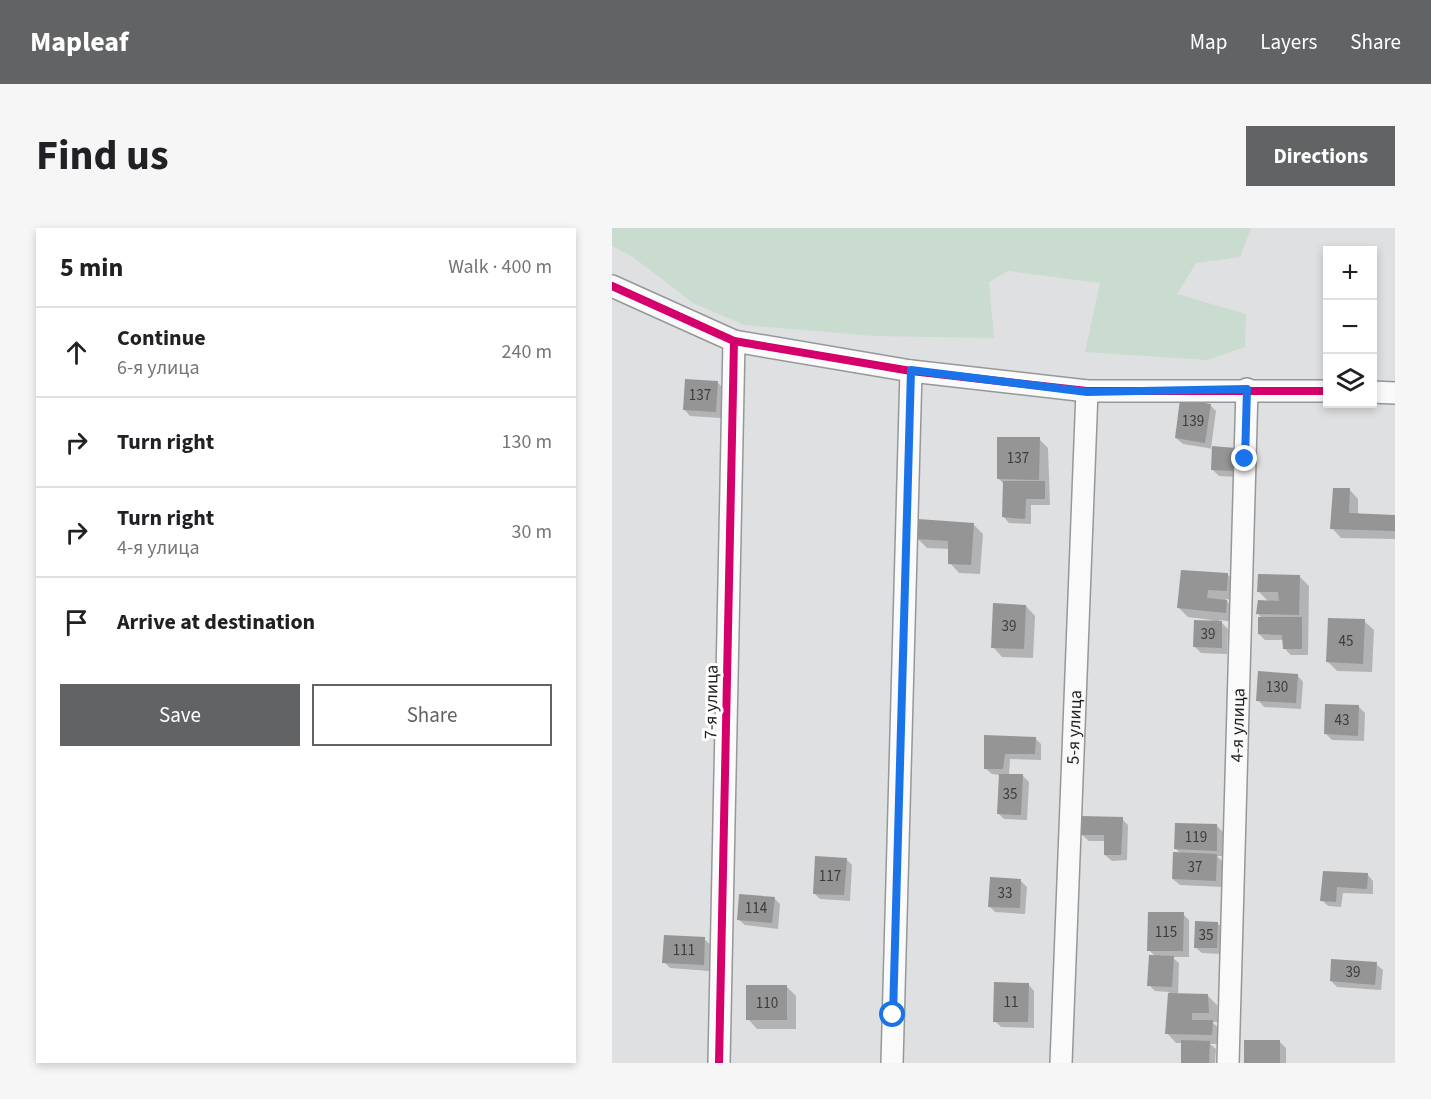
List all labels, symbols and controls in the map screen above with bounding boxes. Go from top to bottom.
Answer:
text: Mapleaf [30,22,129,62]
text: Map [1190,27,1227,57]
text: Layers [1260,27,1317,57]
text: Share [1350,27,1401,57]
text: Find us [36,126,169,186]
button: Directions [1246,126,1395,186]
map controls [1323,246,1377,408]
button: + [1323,246,1377,300]
text: 5 min [60,249,123,286]
text: Walk · 400 m [448,253,552,281]
button: − [1323,300,1377,354]
text: Continue [117,322,206,354]
icon: ahead [60,336,93,369]
text: 240 m [502,338,552,366]
text: 6-я улица [117,354,200,382]
button: layers [1323,354,1377,408]
house number: 137 [689,385,711,406]
house number: 139 [1182,411,1204,432]
icon: right [60,426,93,459]
text: Turn right [117,426,214,458]
text: 130 m [502,428,552,456]
route end [1231,445,1257,471]
house number: 137 [1007,448,1029,469]
text: Turn right [117,502,214,534]
icon: right [60,516,93,549]
text: 30 m [512,518,552,546]
text: 4-я улица [117,534,200,562]
icon: arrive [60,606,93,639]
text: Arrive at destination [117,606,315,638]
house number: 39 [1002,616,1016,637]
house number: 39 [1201,624,1215,645]
house number: 45 [1339,631,1353,652]
street label: 7-я улица [698,665,725,739]
house number: 130 [1266,677,1288,698]
button: Save [60,684,300,746]
button: Share [312,684,552,746]
street label: 4-я улица [1224,688,1252,763]
street label: 5-я улица [1061,690,1088,765]
house number: 43 [1335,710,1349,731]
house number: 35 [1003,784,1017,805]
house number: 119 [1185,827,1207,848]
house number: 37 [1188,857,1202,878]
house number: 117 [819,866,841,887]
house number: 33 [998,883,1012,904]
house number: 114 [745,898,768,919]
house number: 115 [1155,922,1177,943]
house number: 35 [1199,925,1213,946]
house number: 111 [673,940,695,961]
house number: 39 [1346,962,1360,983]
house number: 11 [1004,992,1018,1013]
house number: 110 [756,993,778,1014]
route start [879,1001,905,1027]

